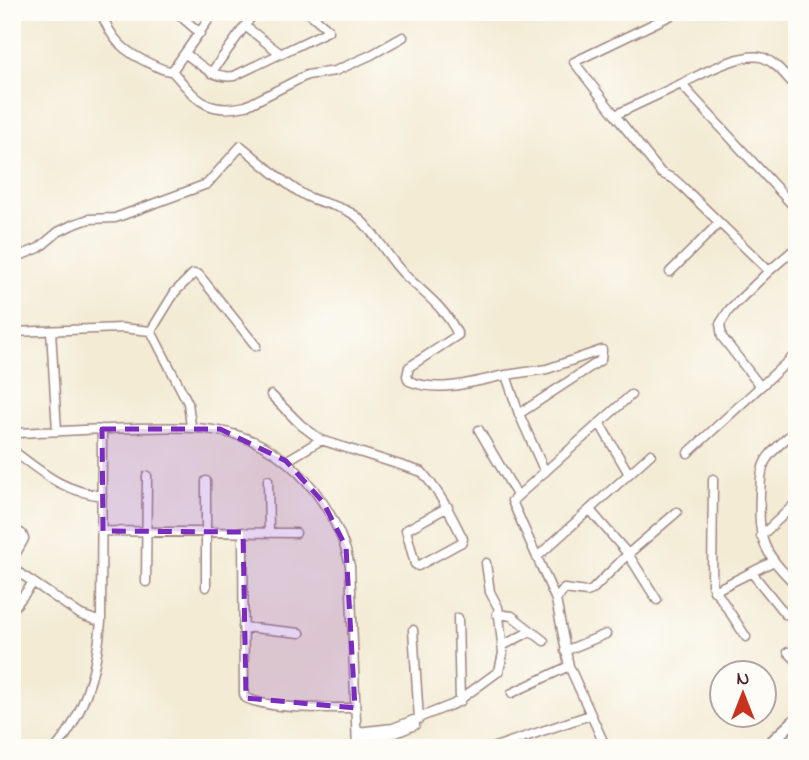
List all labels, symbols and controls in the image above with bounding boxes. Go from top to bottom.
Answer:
north arrow [708,658,778,728]
text: N [737,666,750,693]

